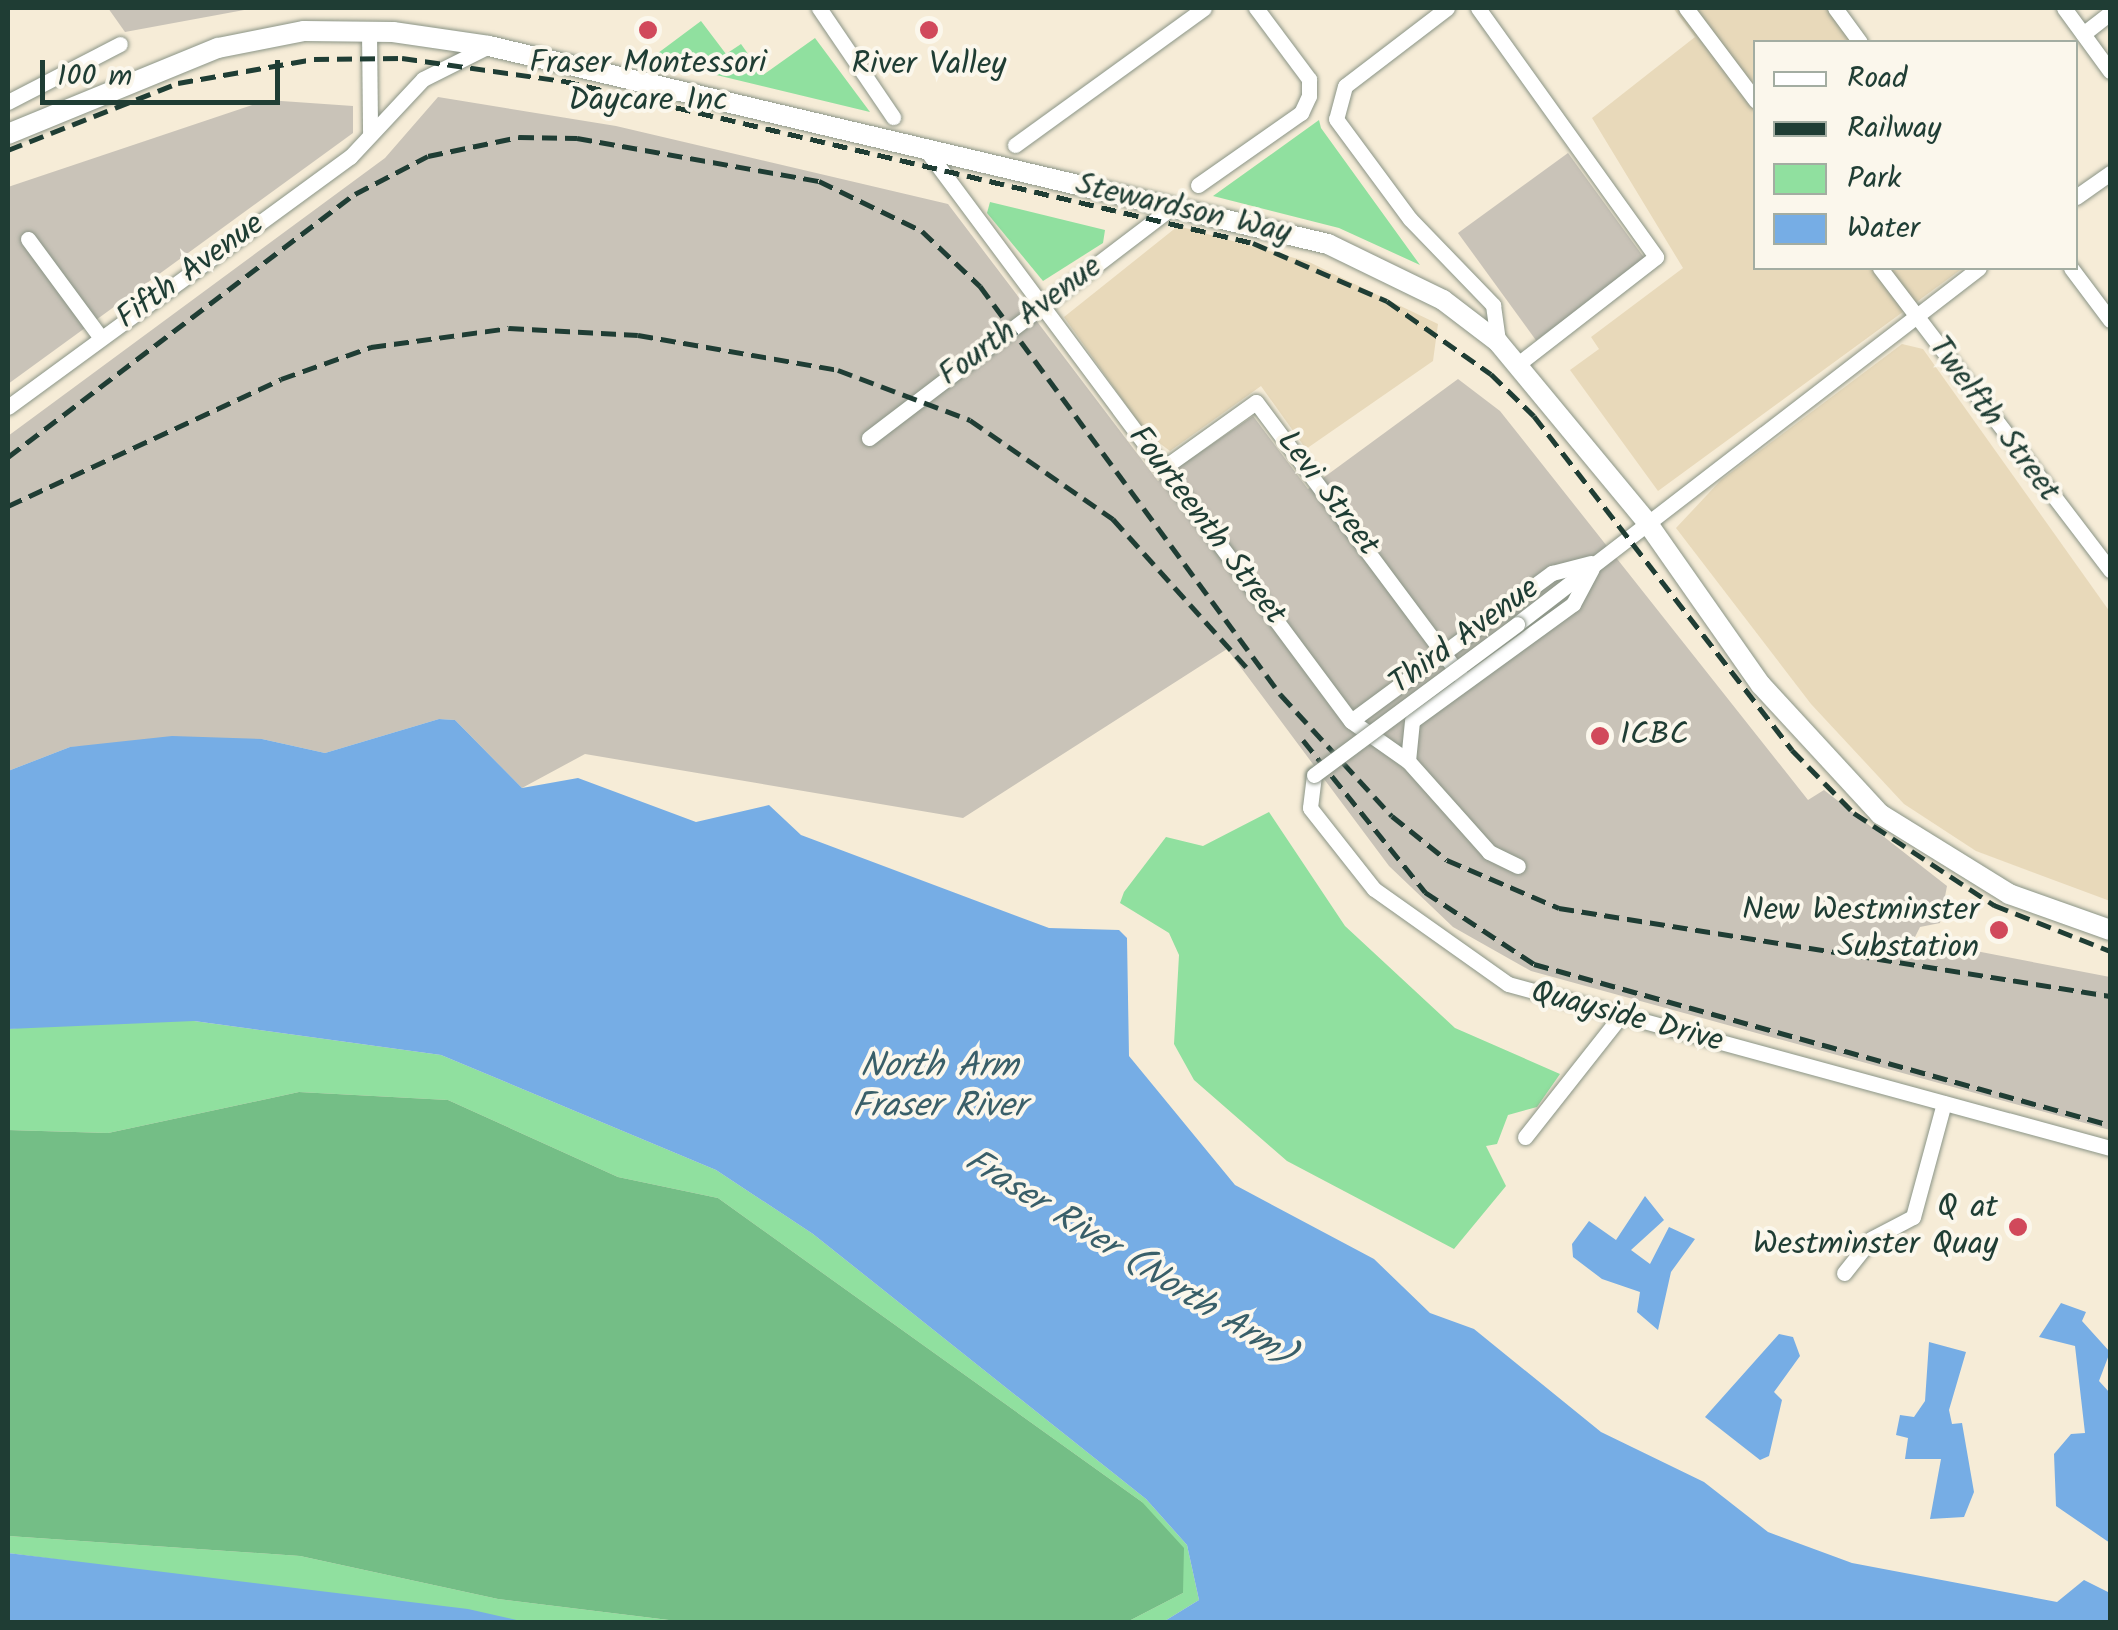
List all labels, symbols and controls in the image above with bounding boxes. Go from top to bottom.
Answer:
marker: Fraser Montessori Daycare Inc [637,19,659,41]
marker: River Valley [918,19,940,41]
scale bar [45,40,285,102]
legend [1753,40,2078,270]
place label: Fraser Montessori Daycare Inc [529,46,767,121]
place label: River Valley [852,46,1006,84]
text: 100 m [57,53,132,101]
text: Road [1847,55,1907,103]
text: Railway [1847,105,1941,153]
text: Park [1847,155,1901,203]
street label: Stewardson Way [1072,167,1294,253]
text: Water [1847,205,1920,253]
street label: Fifth Avenue [110,206,272,338]
street label: Fourth Avenue [932,248,1110,396]
street label: Twelfth Street [1919,330,2067,510]
street label: Fourteenth Street [1119,419,1293,633]
street label: Levi Street [1267,424,1387,564]
street label: Third Avenue [1383,570,1547,704]
place label: ICBC [1620,717,1689,755]
marker: ICBC [1589,725,1611,747]
place label: New Westminster Substation [1742,893,1979,968]
marker: New Westminster Substation [1988,919,2010,941]
street label: Quayside Drive [1527,974,1727,1062]
water label: North Arm Fraser River [852,1046,1026,1128]
water label: Fraser River (North Arm) [957,1140,1301,1378]
place label: Q at Westminster Quay [1753,1190,1998,1265]
marker: Q at Westminster Quay [2007,1216,2029,1238]

